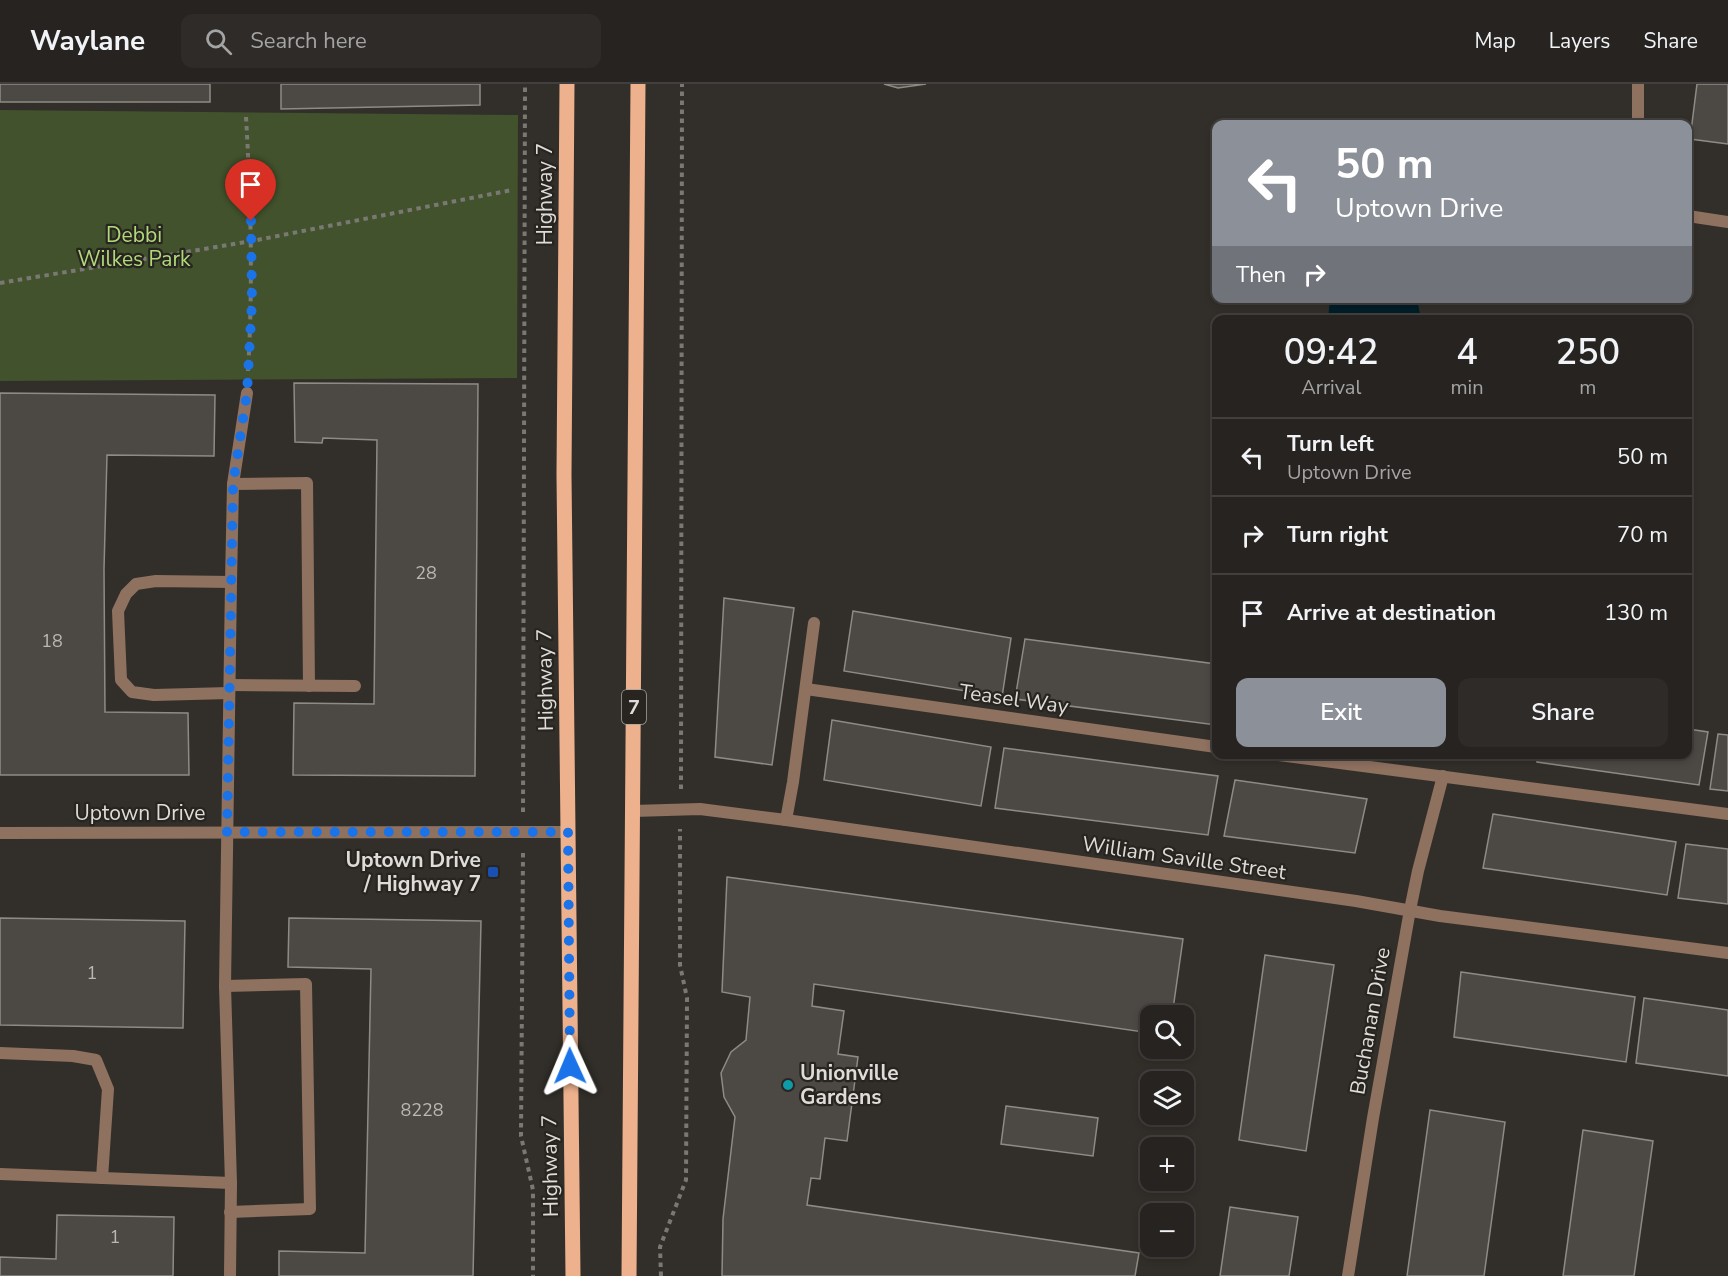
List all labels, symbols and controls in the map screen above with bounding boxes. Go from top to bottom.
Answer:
search box [181,14,601,68]
text: Waylane [30,22,145,60]
icon: search [202,25,235,58]
text: Search here [250,26,367,56]
text: Map [1474,27,1516,55]
text: Layers [1549,27,1610,55]
text: Share [1643,27,1698,55]
text: 50 m [1335,136,1434,193]
street label: Highway 7 [531,143,559,245]
icon: left [1236,144,1314,222]
pin [225,159,276,221]
icon: arrive [234,168,267,201]
text: Uptown Drive [1335,190,1503,227]
park label: Debbi Wilkes Park [77,221,191,273]
icon: right [1298,258,1331,291]
text: Then [1236,260,1286,290]
text: 09:42 [1284,328,1379,377]
text: 4 [1456,328,1478,377]
text: 250 [1555,328,1620,377]
text: Arrival [1301,374,1361,401]
text: min [1451,374,1484,401]
text: m [1579,374,1596,401]
text: Turn left [1287,429,1374,459]
icon: left [1236,441,1269,474]
text: 50 m [1617,442,1668,472]
text: Uptown Drive [1287,459,1412,486]
icon: right [1236,519,1269,552]
text: Turn right [1287,520,1388,550]
text: 70 m [1617,520,1668,550]
house number: 28 [415,561,437,585]
icon: arrive [1236,597,1269,630]
text: Arrive at destination [1287,598,1496,628]
text: 130 m [1604,598,1668,628]
house number: 18 [41,629,63,653]
street label: Highway 7 [530,629,560,731]
street label: Teasel Way [958,677,1071,721]
button: Exit [1236,678,1446,747]
button: Share [1458,678,1668,747]
road number: 7 [622,690,646,724]
street label: Uptown Drive [75,799,205,827]
street label: William Saville Street [1080,830,1288,886]
place label: Uptown Drive / Highway 7 [345,846,481,898]
marker: Uptown Drive / Highway 7 [486,865,500,879]
street label: Buchanan Drive [1343,945,1397,1097]
house number: 1 [87,961,97,985]
map controls [1140,1005,1194,1257]
button: search [1140,1005,1194,1059]
position arrow [538,1034,602,1098]
place label: Unionville Gardens [800,1059,899,1111]
button: layers [1140,1071,1194,1125]
marker: Unionville Gardens [781,1078,795,1092]
house number: 8228 [400,1098,444,1122]
street label: Highway 7 [535,1115,565,1217]
button: + [1140,1137,1194,1191]
button: − [1140,1203,1194,1257]
house number: 1 [110,1225,120,1249]

